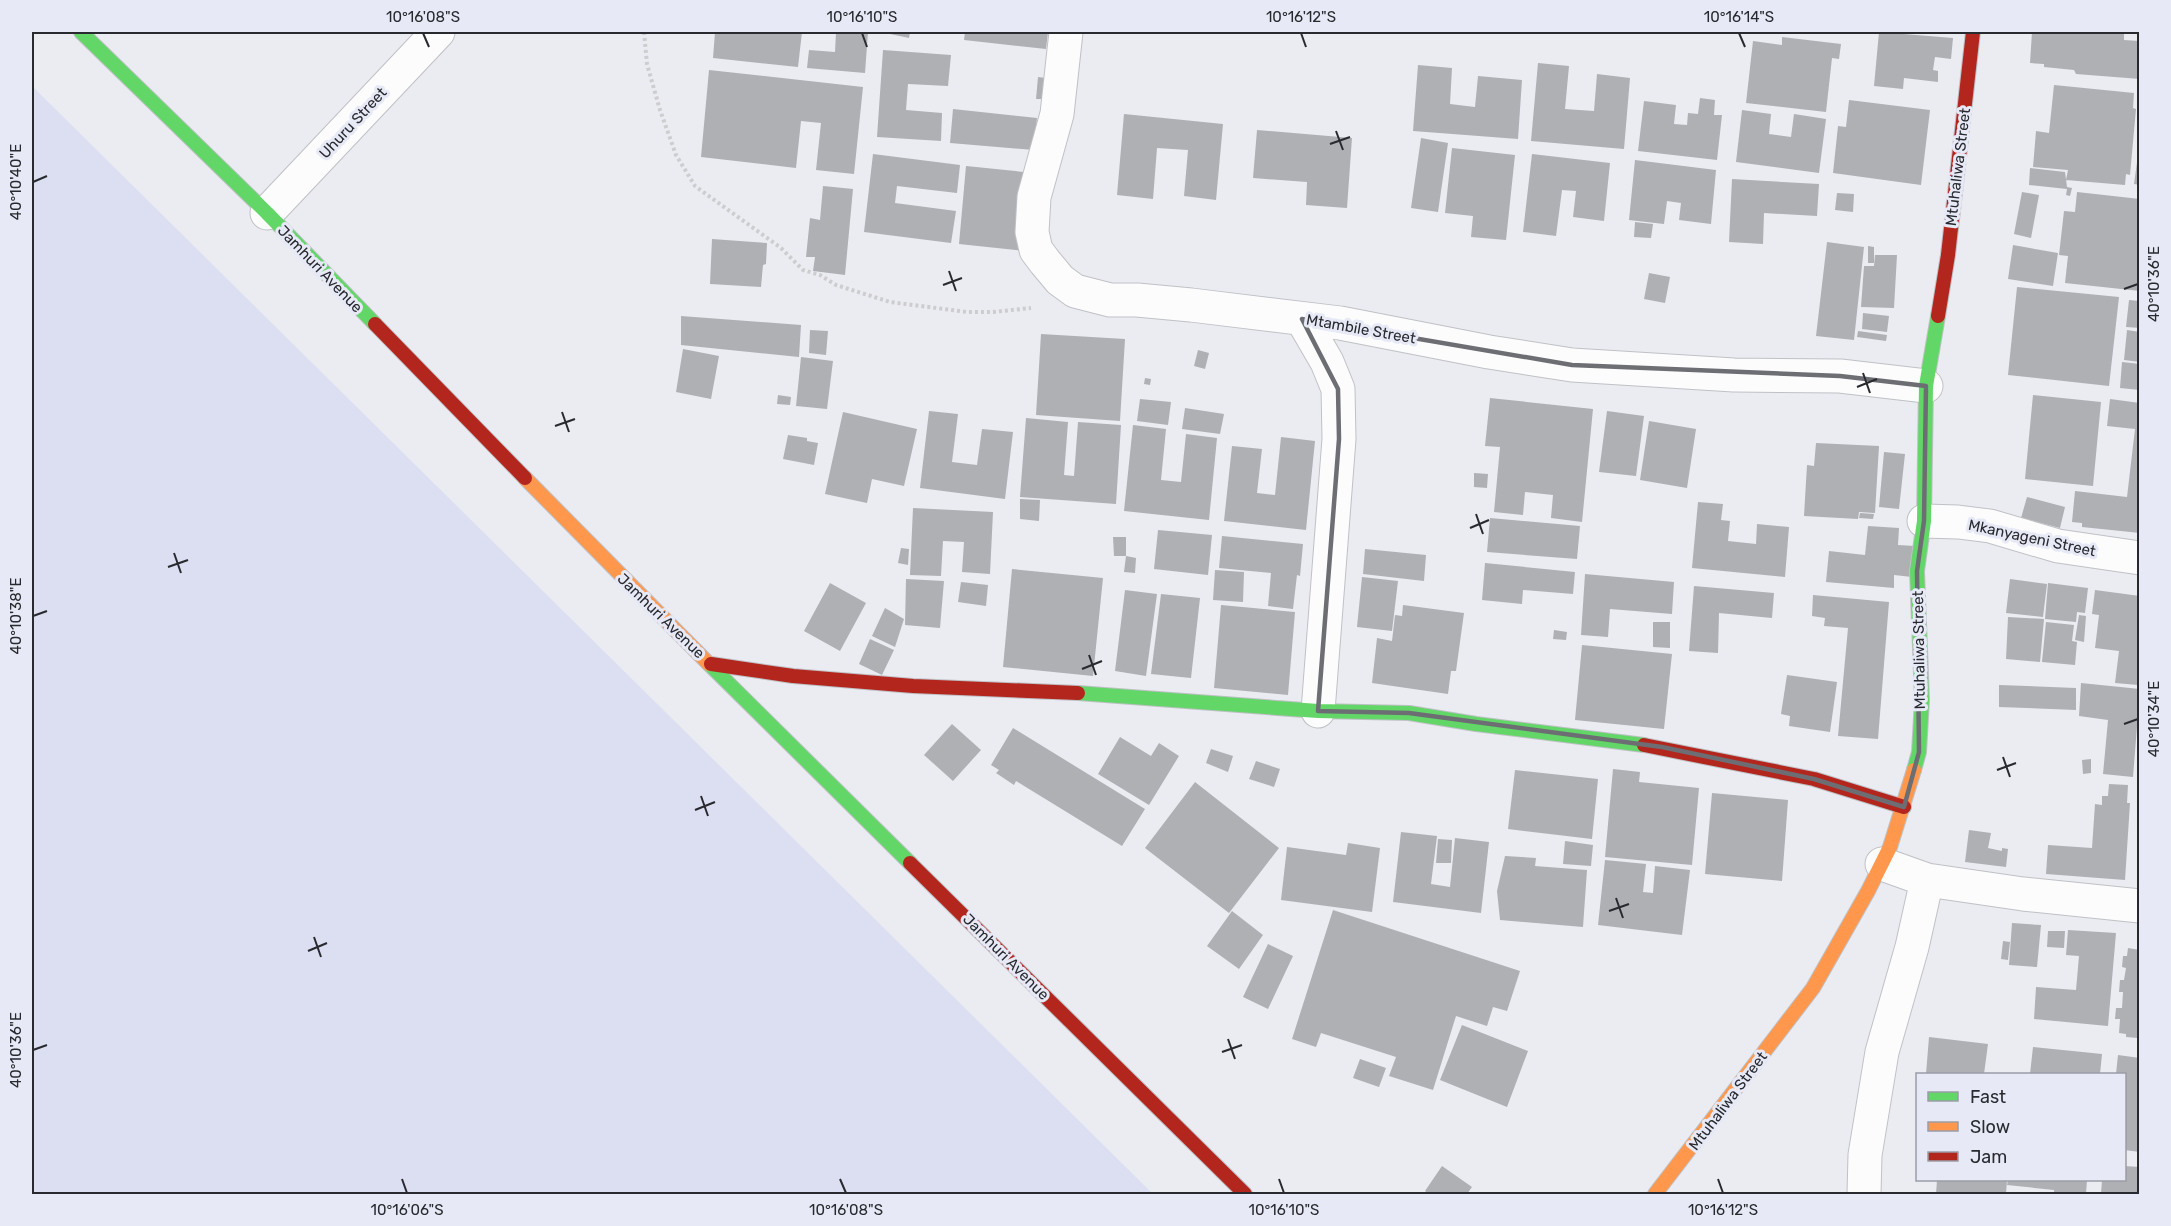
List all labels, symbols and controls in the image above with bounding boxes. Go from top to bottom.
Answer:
text: 10°16'08"S [386,8,460,26]
text: 10°16'10"S [827,8,897,26]
text: 10°16'12"S [1266,8,1336,26]
text: 10°16'14"S [1704,8,1774,26]
street label: Uhuru Street [316,84,391,162]
street label: Mtuhaliwa Street [1942,107,1974,227]
text: 40°10'40"E [7,144,25,220]
street label: Jamhuri Avenue [274,222,366,316]
text: 40°10'36"E [2145,246,2163,322]
street label: Mtambile Street [1305,310,1417,348]
street label: Mkanyageni Street [1967,516,2098,560]
street label: Jamhuri Avenue [614,570,708,662]
text: 40°10'38"E [7,577,25,655]
street label: Mtuhaliwa Street [1909,590,1929,709]
text: 40°10'34"E [2145,681,2163,757]
street label: Jamhuri Avenue [959,910,1053,1004]
text: 40°10'36"E [7,1012,25,1088]
street label: Mtuhaliwa Street [1685,1048,1771,1154]
legend [1916,1073,2126,1181]
text: Fast [1970,1086,2006,1108]
text: Slow [1970,1116,2010,1138]
text: Jam [1970,1146,2007,1168]
text: 10°16'06"S [371,1201,443,1219]
text: 10°16'08"S [809,1201,883,1219]
text: 10°16'10"S [1249,1201,1319,1219]
text: 10°16'12"S [1688,1201,1758,1219]

